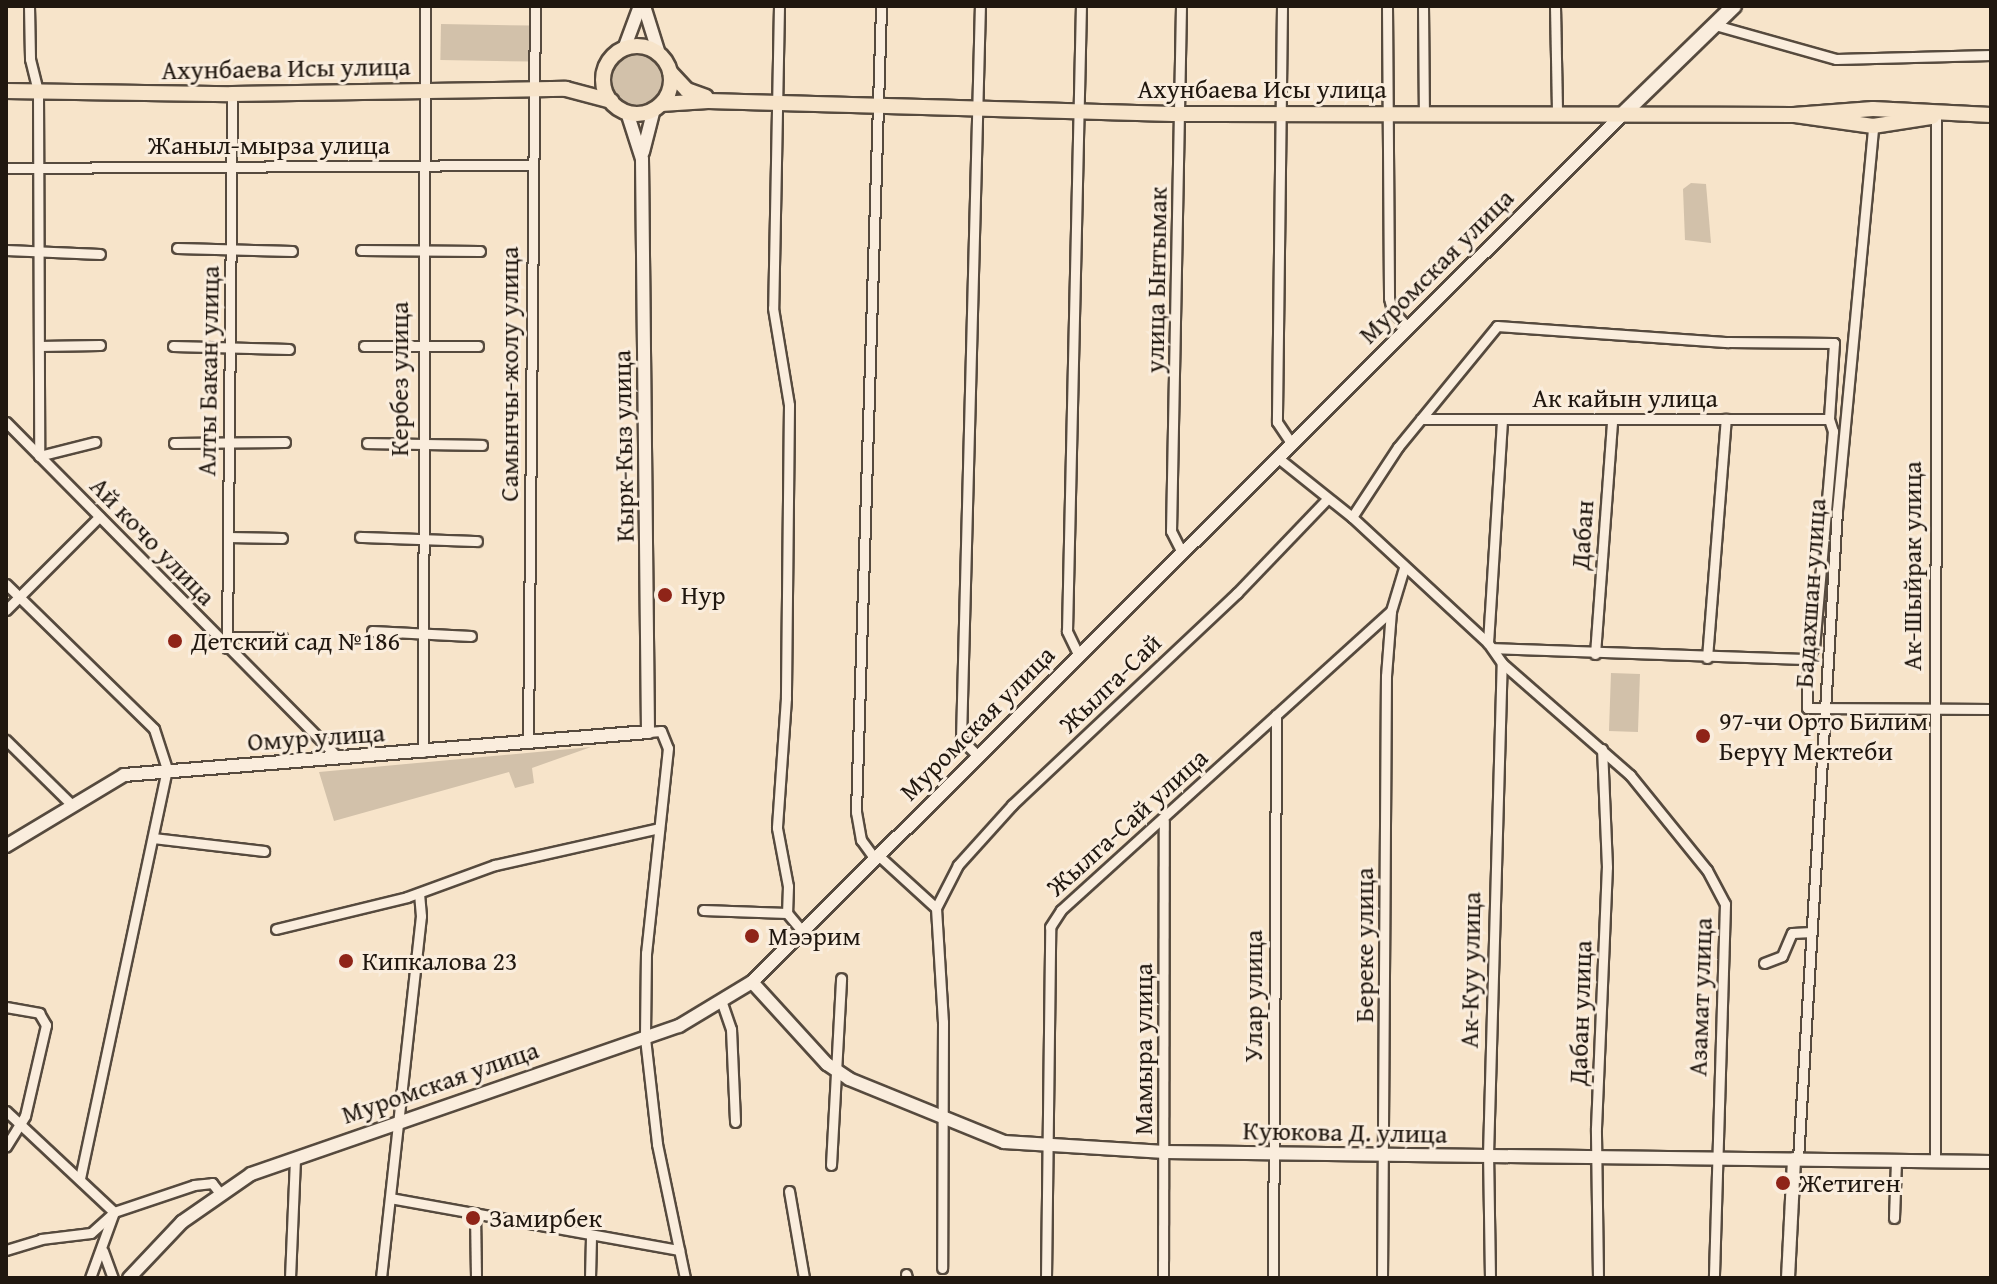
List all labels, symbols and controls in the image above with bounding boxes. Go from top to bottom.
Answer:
street label: Ахунбаева Исы улица [161,50,411,86]
street label: Ахунбаева Исы улица [1137,73,1387,105]
street label: Жаныл-мырза улица [148,129,390,161]
street label: Муромская улица [1352,182,1520,350]
street label: улица Ынтымак [1139,187,1173,373]
street label: Самынчы-жолу улица [493,246,525,502]
street label: Алты Бакан улица [191,265,225,477]
street label: Кербез улица [383,302,415,456]
street label: Кырк-Кыз улица [606,350,640,542]
street label: Ак кайын улица [1532,382,1718,414]
street label: Ак-Шыйрак улица [1896,461,1928,671]
street label: Ай кочо улица [84,470,222,612]
street label: Бадахшан улица [1788,497,1832,689]
street label: Дабан [1564,499,1600,571]
place label: Нур [681,579,726,611]
marker: Нур [656,586,674,604]
place label: Детский сад №186 [191,625,400,657]
street label: Жылга-Сай [1052,627,1168,739]
marker: Детский сад №186 [166,632,184,650]
street label: Муромская улица [893,639,1061,807]
place label: 97-чи Орто Билим Берүү Мектеби [1719,705,1928,766]
street label: Омур улица [246,717,386,757]
marker: 97-чи Орто Билим Берүү Мектеби [1694,727,1712,745]
street label: Жылга-Сай улица [1040,742,1214,902]
street label: Береке улица [1348,868,1380,1022]
street label: Ак-Куу улица [1453,891,1487,1049]
street label: Азамат улица [1682,917,1718,1077]
place label: Мээрим [768,920,861,952]
marker: Мээрим [743,927,761,945]
street label: Улар улица [1237,930,1269,1062]
street label: Дабан улица [1562,940,1598,1086]
place label: Кипкалова 23 [362,945,517,977]
marker: Кипкалова 23 [337,952,355,970]
street label: Мамыра улица [1127,963,1159,1135]
street label: Муромская улица [337,1034,543,1130]
street label: Куюкова Д. улица [1242,1115,1448,1149]
place label: Жетиген [1799,1167,1901,1199]
marker: Жетиген [1774,1174,1792,1192]
place label: Замирбек [489,1202,602,1234]
marker: Замирбек [464,1209,482,1227]

